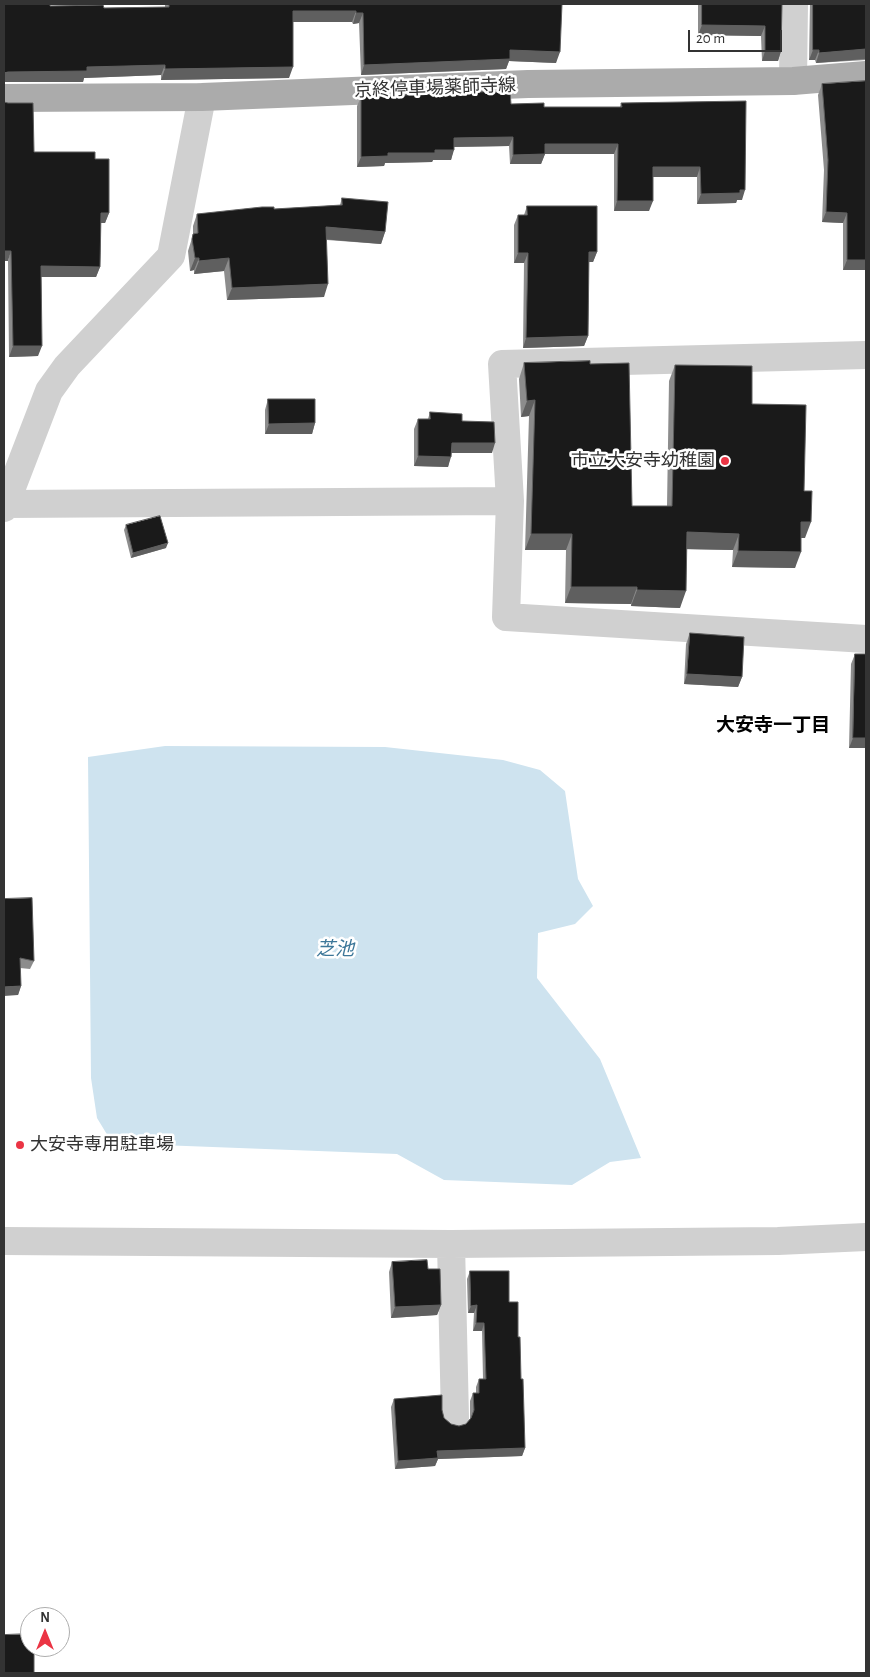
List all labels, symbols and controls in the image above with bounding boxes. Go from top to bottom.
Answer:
scale bar [690,20,784,52]
text: 20 m [696,31,725,46]
street label: 京終停車場薬師寺線 [354,74,516,102]
place label: 市立大安寺幼稚園 [571,450,715,472]
marker: 市立大安寺幼稚園 [719,455,731,467]
district label: 大安寺一丁目 [716,714,830,736]
water label: 芝池 [316,938,354,960]
place label: 大安寺専用駐車場 [30,1134,174,1156]
marker: 大安寺専用駐車場 [14,1139,26,1151]
north arrow [20,1607,70,1657]
text: N [40,1611,50,1625]

